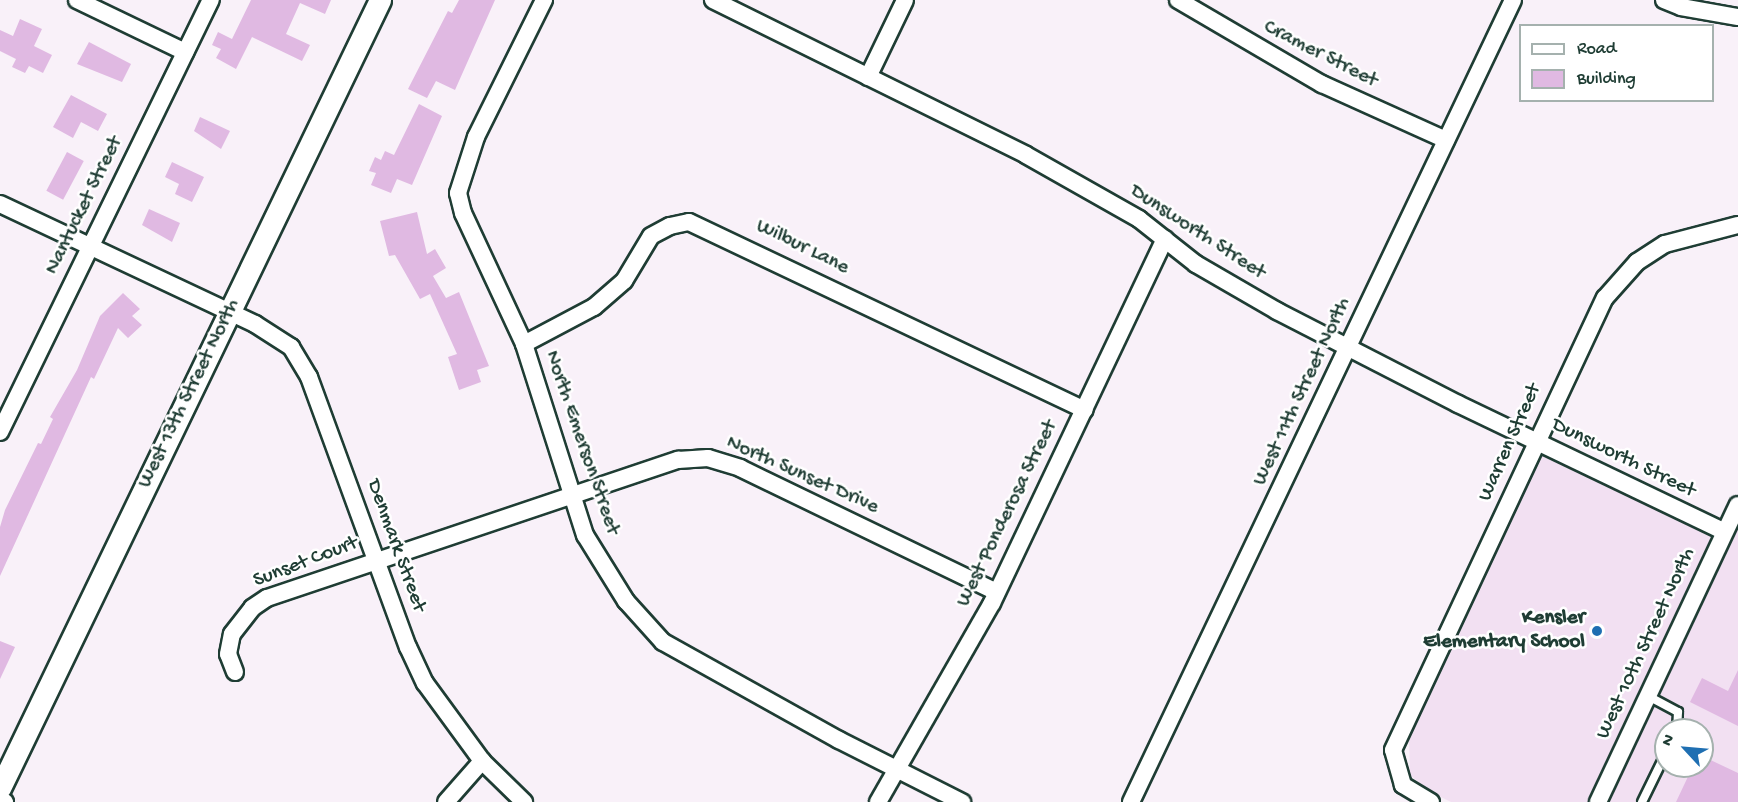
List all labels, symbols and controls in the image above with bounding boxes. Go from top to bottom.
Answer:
street label: Cramer Street [1259,15,1381,95]
legend [1519,24,1714,102]
text: Road [1577,39,1616,60]
text: Building [1577,69,1636,90]
street label: Nantucket Street [41,133,129,279]
street label: Dunsworth Street [1124,180,1270,286]
street label: Wilbur Lane [751,215,853,281]
street label: West 11th Street North [1248,294,1358,490]
street label: West 13th Street North [133,295,247,493]
street label: North Emerson Street [538,348,624,538]
street label: Warren Street [1474,380,1548,506]
street label: Dunsworth Street [1547,413,1699,505]
street label: West Ponderosa Street [952,417,1064,611]
street label: North Sunset Drive [722,431,882,521]
street label: Denmark Street [359,476,431,616]
street label: Sunset Court [250,532,362,594]
street label: West 10th Street North [1592,544,1702,744]
place label: Kensler Elementary School [1423,606,1585,656]
marker: Kensler Elementary School [1590,624,1604,638]
north arrow [1654,718,1714,778]

